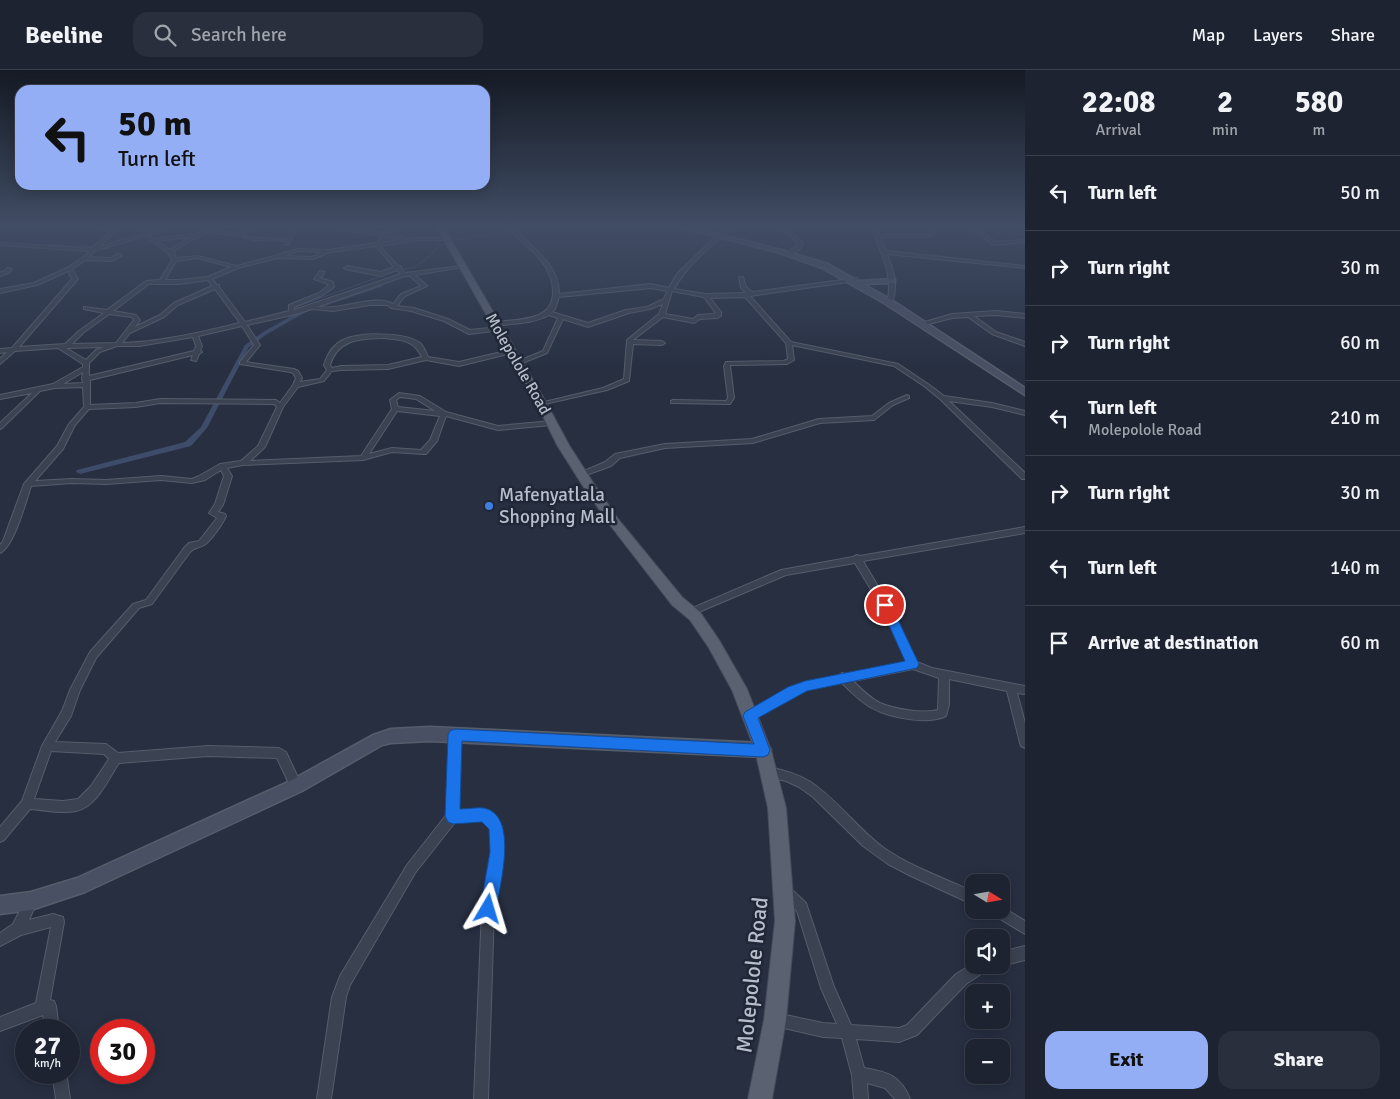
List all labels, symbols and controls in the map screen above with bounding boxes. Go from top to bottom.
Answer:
search box [133,12,483,57]
text: Beeline [25,20,103,50]
icon: search [151,21,179,49]
text: Search here [191,23,287,47]
text: Map [1192,24,1225,46]
text: Layers [1253,24,1303,46]
text: Share [1331,24,1375,46]
text: 22:08 [1082,84,1155,121]
text: 2 [1217,84,1233,121]
text: 580 [1295,84,1343,121]
text: 50 m [118,102,192,145]
icon: left [35,105,100,170]
text: Arrival [1095,120,1142,140]
text: min [1212,120,1238,140]
text: m [1313,120,1325,140]
text: Turn left [118,145,196,172]
icon: left [1045,179,1073,207]
text: Turn left [1088,181,1157,205]
text: 50 m [1340,181,1380,205]
icon: right [1045,254,1073,282]
text: Turn right [1088,256,1170,280]
text: 30 m [1340,256,1380,280]
street label: Molepolole Road [481,310,555,418]
icon: right [1045,329,1073,357]
text: Turn right [1088,331,1170,355]
text: 60 m [1340,331,1380,355]
text: Turn left [1088,396,1157,420]
icon: left [1045,404,1073,432]
text: 210 m [1330,406,1380,430]
text: Molepolole Road [1088,420,1202,440]
icon: right [1045,479,1073,507]
text: Turn right [1088,481,1170,505]
text: 30 m [1340,481,1380,505]
place label: Mafenyatlala Shopping Mall [499,483,616,529]
marker: Mafenyatlala Shopping Mall [483,500,495,512]
icon: left [1045,554,1073,582]
text: Turn left [1088,556,1157,580]
text: 140 m [1330,556,1380,580]
pin [864,584,906,626]
icon: arrive [871,591,899,619]
icon: arrive [1045,629,1073,657]
text: Arrive at destination [1088,631,1259,655]
text: 60 m [1340,631,1380,655]
north arrow [965,874,1010,919]
map controls [965,874,1010,1084]
position arrow [461,882,513,934]
street label: Molepolole Road [730,896,774,1054]
button: sound [965,929,1010,974]
button: + [965,984,1010,1029]
speed limit sign: 30 [90,1019,155,1084]
text: 27 [34,1030,61,1061]
button: Exit [1045,1031,1208,1089]
button: Share [1218,1031,1380,1089]
button: − [965,1039,1010,1084]
text: km/h [34,1056,61,1071]

